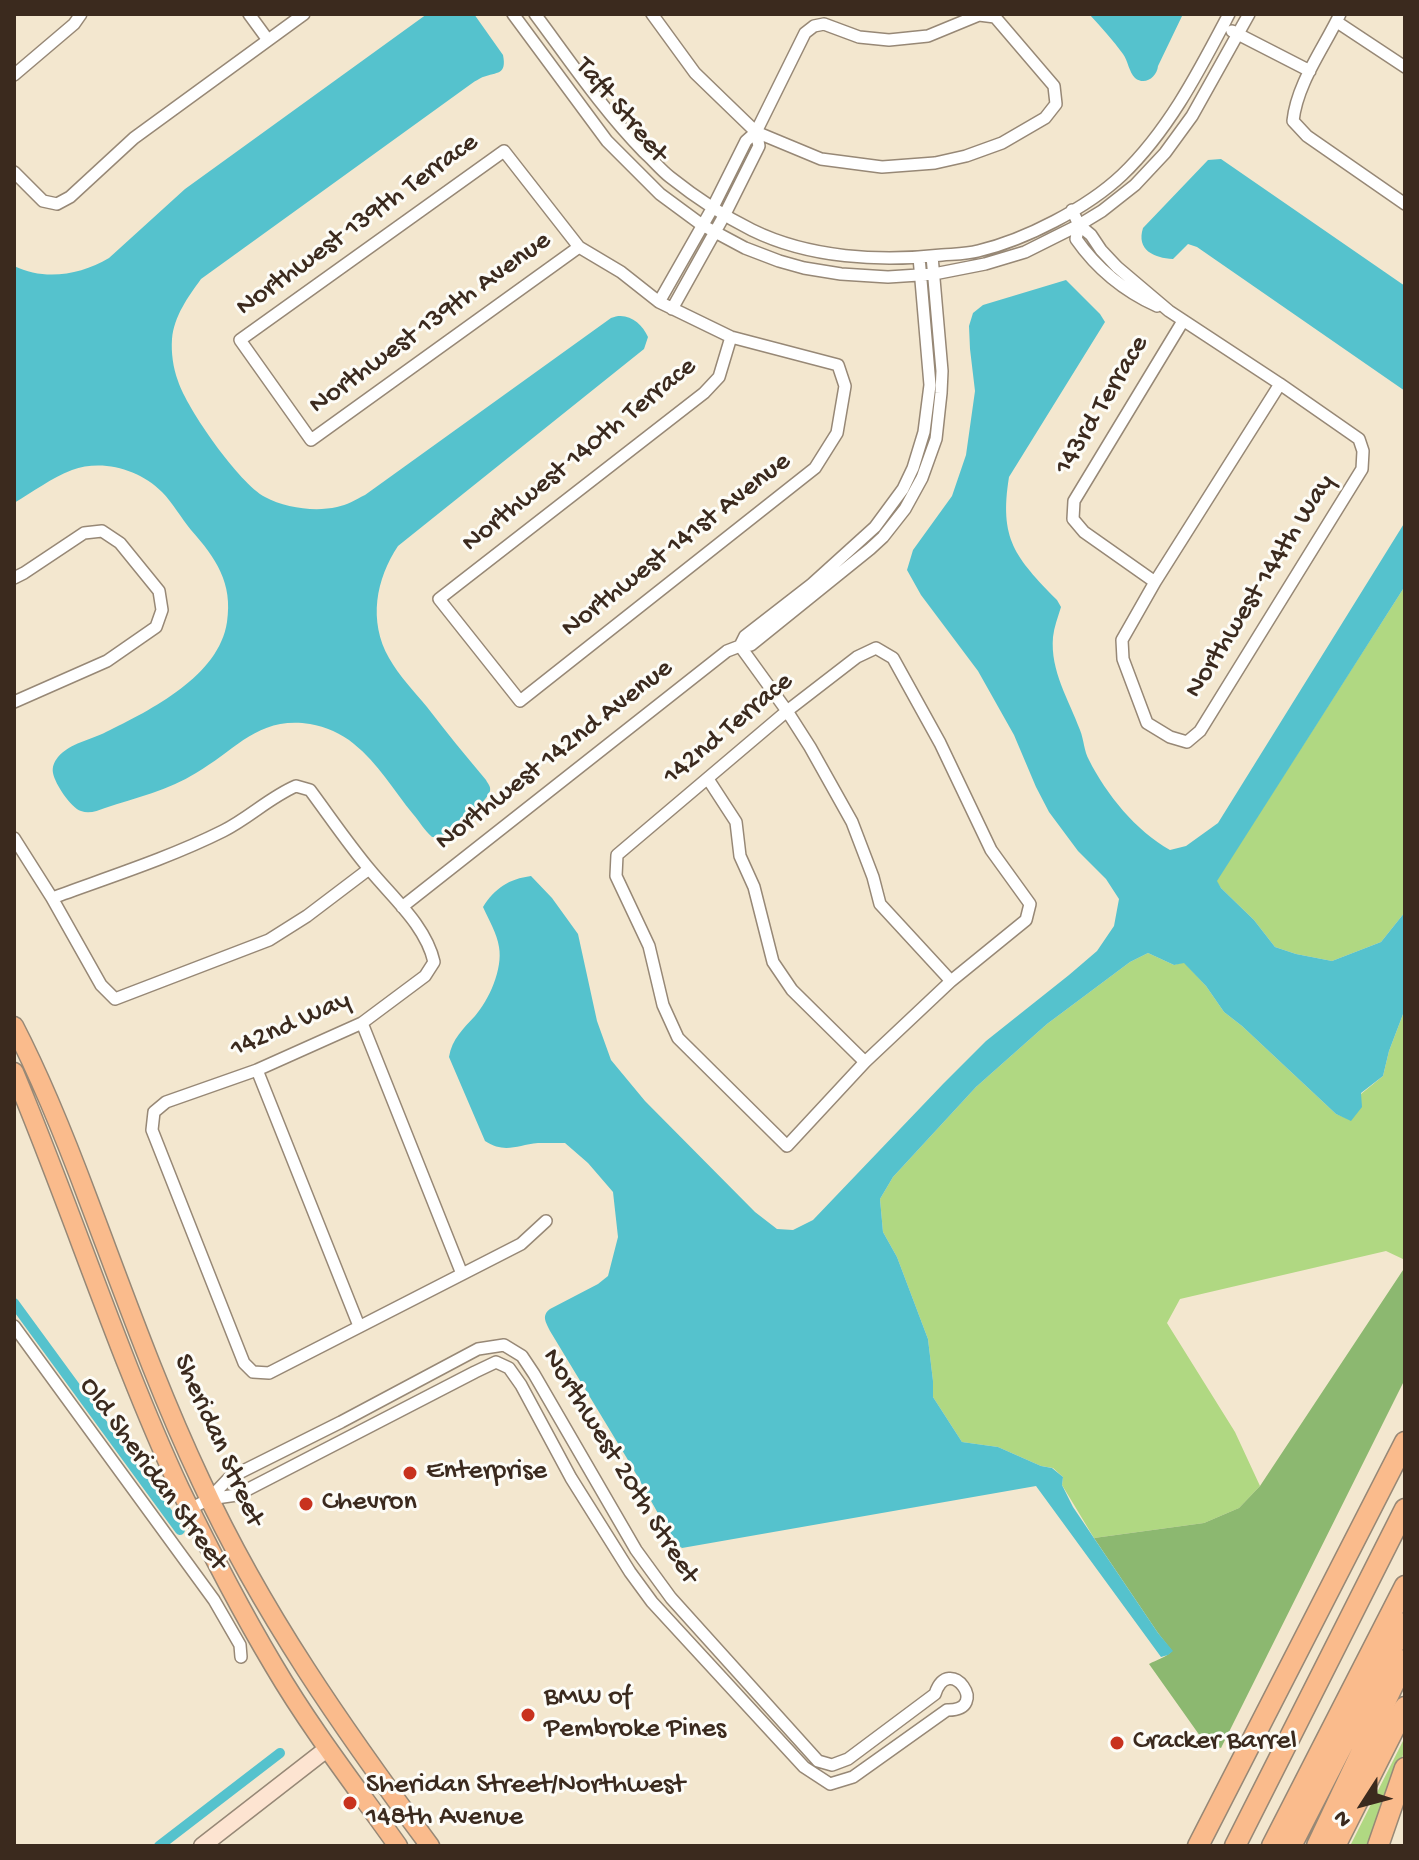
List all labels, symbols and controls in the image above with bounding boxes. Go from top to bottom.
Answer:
street label: Taft Street [566,51,674,171]
street label: Northwest 139th Terrace [230,127,486,325]
street label: Northwest 139th Avenue [303,225,559,423]
street label: 143rd Terrace [1048,330,1158,482]
street label: Northwest 140th Terrace [456,351,704,561]
street label: Northwest 141st Avenue [555,446,799,646]
street label: Northwest 144th Way [1178,469,1344,705]
street label: Northwest 142nd Avenue [429,653,681,859]
street label: 142nd Terrace [657,666,801,794]
street label: 142nd Way [226,985,356,1067]
street label: Northwest 20th Street [533,1343,705,1591]
street label: Sheridan Street [164,1350,270,1532]
street label: Old Sheridan Street [70,1372,234,1578]
place label: Enterprise [426,1456,547,1490]
marker: Enterprise [401,1464,419,1482]
place label: Chevron [322,1487,417,1521]
marker: Chevron [297,1495,315,1513]
place label: BMW of Pembroke Pines [544,1682,726,1748]
marker: BMW of Pembroke Pines [519,1706,537,1724]
place label: Cracker Barrel [1133,1726,1297,1760]
marker: Cracker Barrel [1108,1734,1126,1752]
north arrow [1323,1764,1403,1844]
place label: Sheridan Street/Northwest 148th Avenue [366,1770,685,1836]
marker: Sheridan Street/Northwest 148th Avenue [341,1794,359,1812]
text: N [1329,1805,1358,1832]

